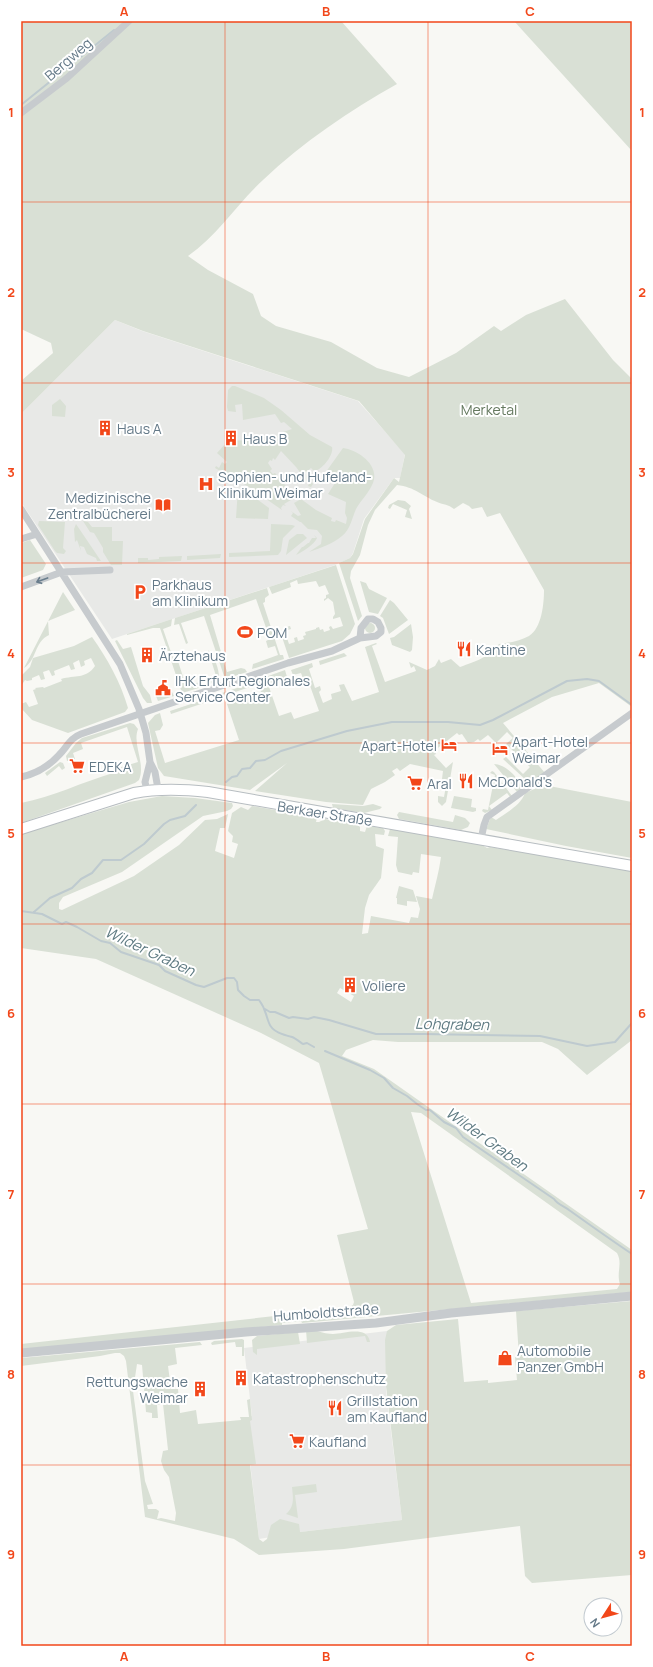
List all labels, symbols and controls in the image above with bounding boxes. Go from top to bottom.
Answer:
text: A [120,2,129,20]
text: B [322,2,330,20]
text: C [525,2,535,20]
street label: Bergweg [40,33,96,85]
text: 1 [8,103,14,121]
text: 1 [639,103,645,121]
text: 2 [7,283,15,301]
text: 2 [638,283,646,301]
park label: Merketal [461,400,517,419]
building icon: Haus A [96,419,114,437]
place label: Haus A [117,419,162,438]
building icon: Haus B [222,429,240,447]
place label: Haus B [243,429,288,448]
text: 3 [7,463,15,481]
text: 3 [638,463,646,481]
place label: Sophien- und Hufeland- Klinikum Weimar [218,467,372,502]
hospital icon: Sophien- und Hufeland- Klinikum Weimar [197,475,215,493]
place label: Medizinische Zentralbücherei [47,488,151,523]
library icon: Medizinische Zentralbücherei [154,496,172,514]
place label: Parkhaus am Klinikum [152,575,228,610]
one-way arrow [36,576,48,584]
parking icon: Parkhaus am Klinikum [131,583,149,601]
sports icon: POM [236,623,254,641]
place label: POM [257,623,287,642]
restaurant icon: Kantine [455,640,473,658]
place label: Kantine [476,640,526,659]
text: 4 [7,644,15,662]
text: 4 [638,644,646,662]
building icon: Ärztehaus [138,646,156,664]
place label: Ärztehaus [159,646,226,665]
place label: IHK Erfurt Regionales Service Center [175,671,310,706]
public building icon: IHK Erfurt Regionales Service Center [154,679,172,697]
place label: Apart-Hotel Weimar [512,732,588,767]
place label: Apart-Hotel [361,736,437,755]
hotel icon: Apart-Hotel [440,736,458,754]
hotel icon: Apart-Hotel Weimar [491,740,509,758]
supermarket icon: EDEKA [68,757,86,775]
place label: EDEKA [89,757,132,776]
restaurant icon: McDonald's [457,772,475,790]
place label: McDonald's [478,772,552,791]
supermarket icon: Aral [406,774,424,792]
place label: Aral [427,774,452,793]
street label: Berkaer Straße [276,796,374,830]
text: 5 [7,824,15,842]
text: 5 [638,824,646,842]
water label: Wilder Graben [102,921,199,982]
building icon: Voliere [341,976,359,994]
place label: Voliere [362,976,406,995]
text: 6 [7,1004,15,1022]
text: 6 [638,1004,646,1022]
water label: Lohgraben [415,1013,490,1035]
water label: Wilder Graben [442,1102,533,1177]
text: 7 [8,1185,15,1203]
text: 7 [639,1185,646,1203]
street label: Humboldtstraße [273,1299,379,1325]
place label: Automobile Panzer GmbH [517,1341,604,1376]
shop icon: Automobile Panzer GmbH [496,1349,514,1367]
text: 8 [7,1365,15,1383]
text: 8 [638,1365,646,1383]
building icon: Katastrophenschutz [232,1369,250,1387]
place label: Katastrophenschutz [253,1369,386,1388]
place label: Rettungswache Weimar [86,1372,188,1407]
building icon: Rettungswache Weimar [191,1380,209,1398]
place label: Grillstation am Kaufland [347,1391,427,1426]
restaurant icon: Grillstation am Kaufland [326,1399,344,1417]
supermarket icon: Kaufland [288,1432,306,1450]
place label: Kaufland [309,1432,367,1451]
text: 9 [7,1545,15,1563]
text: 9 [638,1545,646,1563]
north arrow [583,1597,623,1637]
text: N [586,1615,603,1631]
text: A [120,1647,129,1665]
text: B [322,1647,330,1665]
text: C [525,1647,535,1665]

